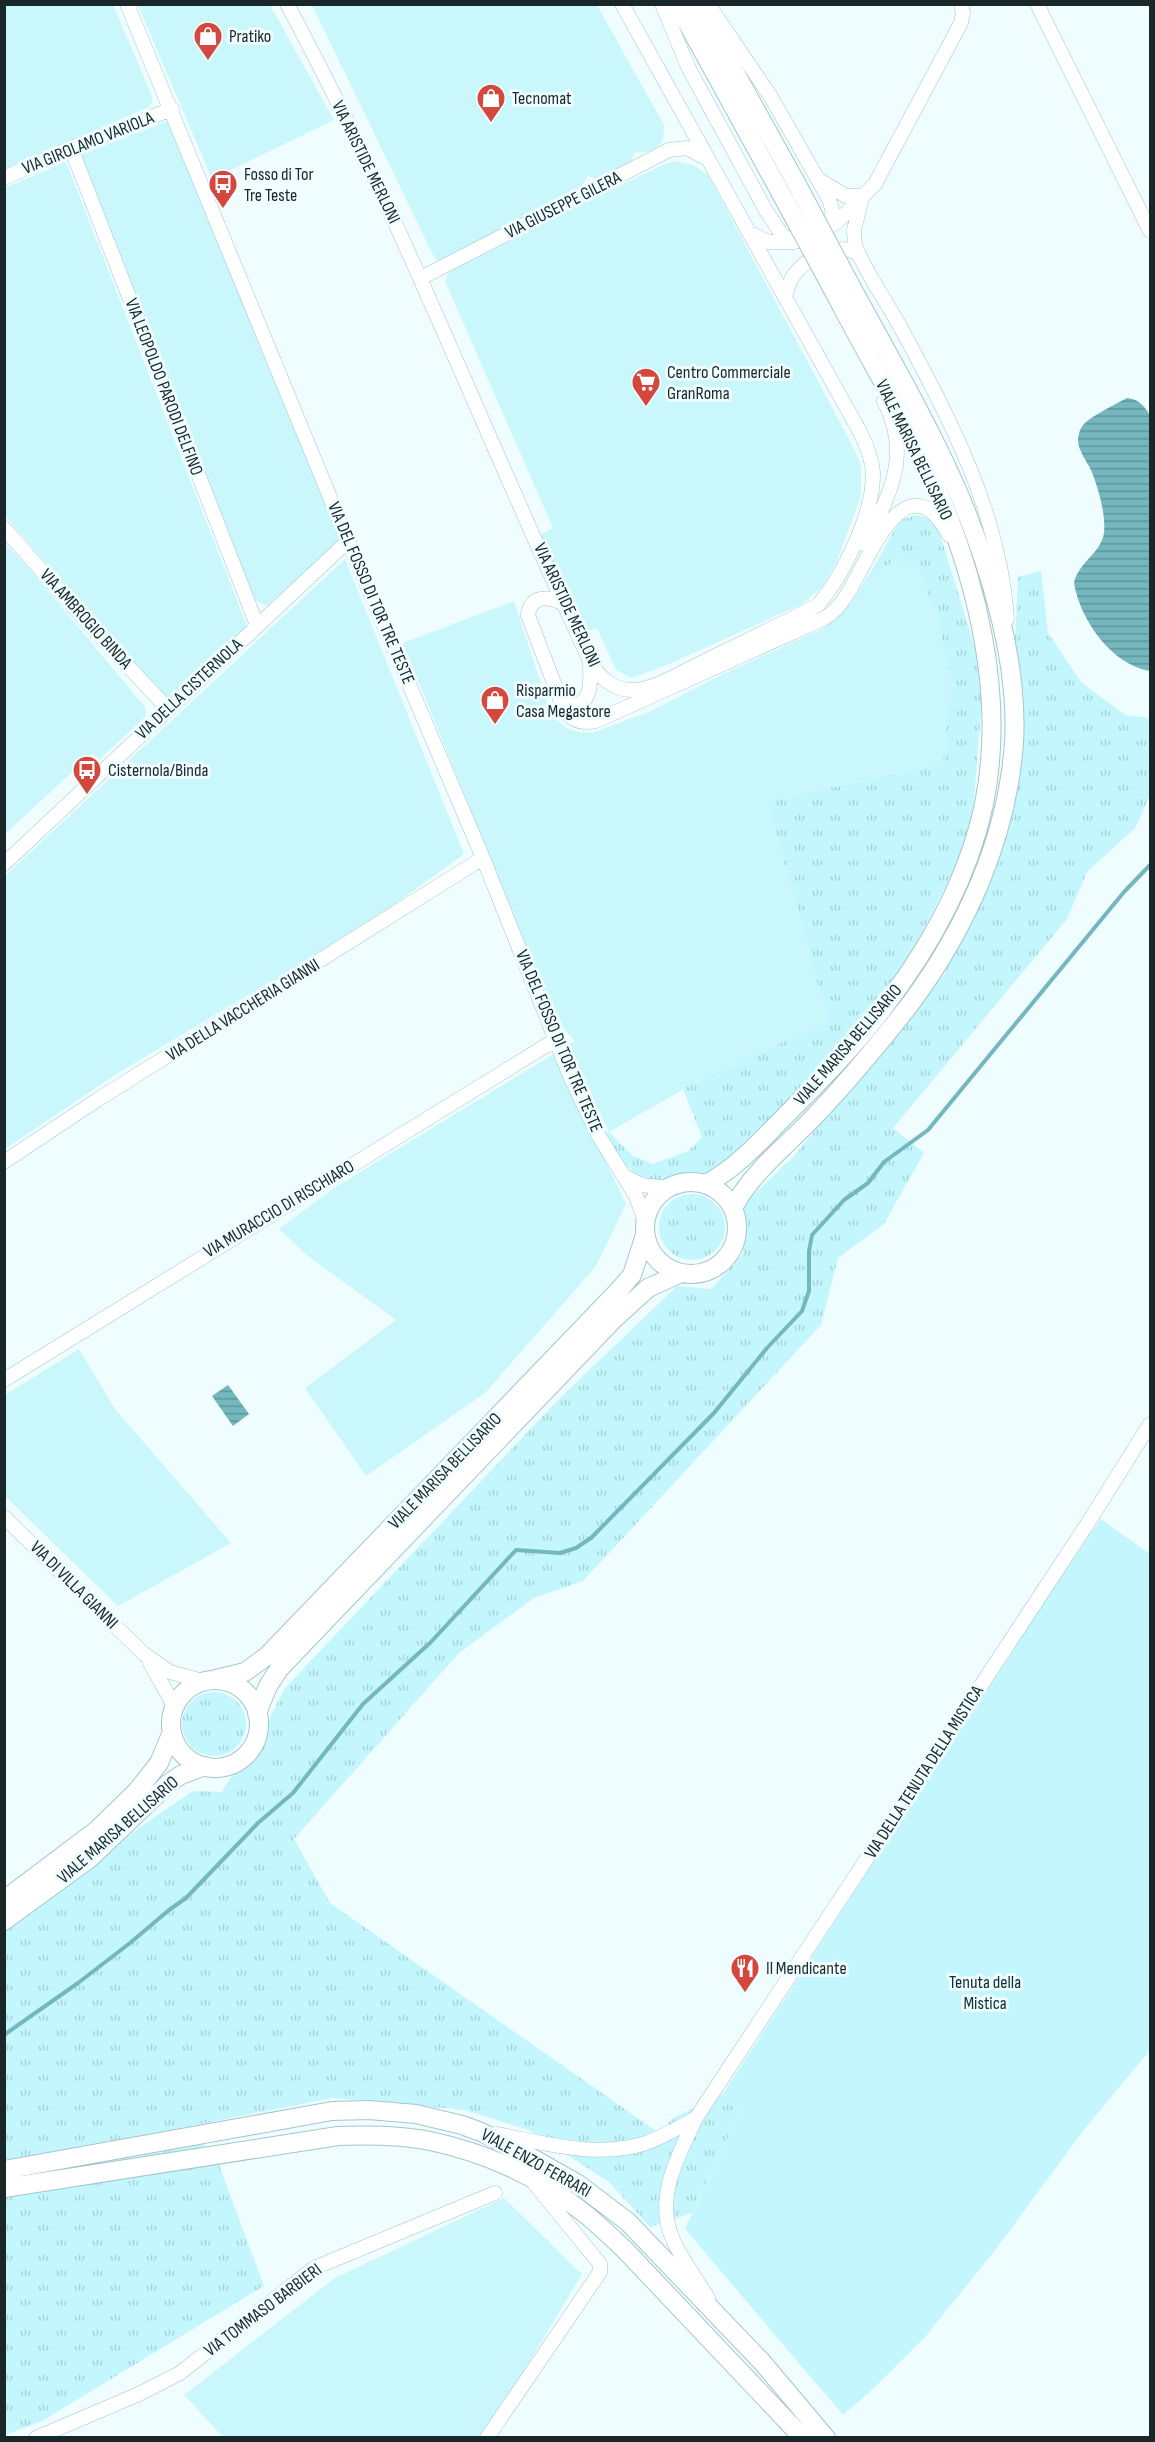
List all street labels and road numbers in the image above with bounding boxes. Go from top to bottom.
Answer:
street label: VIA ARISTIDE MERLONI [327,97,405,227]
street label: VIA GIROLAMO VARIOLA [19,107,157,179]
street label: VIA GIUSEPPE GILERA [502,167,625,243]
street label: VIA LEOPOLDO PARODI DELFINO [121,296,207,478]
street label: VIALE MARISA BELLISARIO [871,376,957,524]
street label: VIA DEL FOSSO DI TOR TRE TESTE [323,499,419,687]
street label: VIA ARISTIDE MERLONI [529,540,605,670]
street label: VIA AMBROGIO BINDA [36,565,137,674]
street label: VIA DELLA CISTERNOLA [131,634,247,744]
street label: VIA DEL FOSSO DI TOR TRE TESTE [511,947,607,1135]
street label: VIA DELLA VACCHERIA GIANNI [163,954,323,1066]
street label: VIALE MARISA BELLISARIO [790,980,906,1110]
street label: VIA MURACCIO DI RISCHIARO [200,1156,358,1262]
street label: VIALE MARISA BELLISARIO [384,1408,506,1534]
street label: VIA DI VILLA GIANNI [26,1537,122,1633]
street label: VIA DELLA TENUTA DELLA MISTICA [860,1681,988,1863]
street label: VIALE MARISA BELLISARIO [53,1772,183,1888]
street label: VIALE ENZO FERRARI [477,2124,595,2202]
street label: VIA TOMMASO BARBIERI [200,2259,326,2361]

